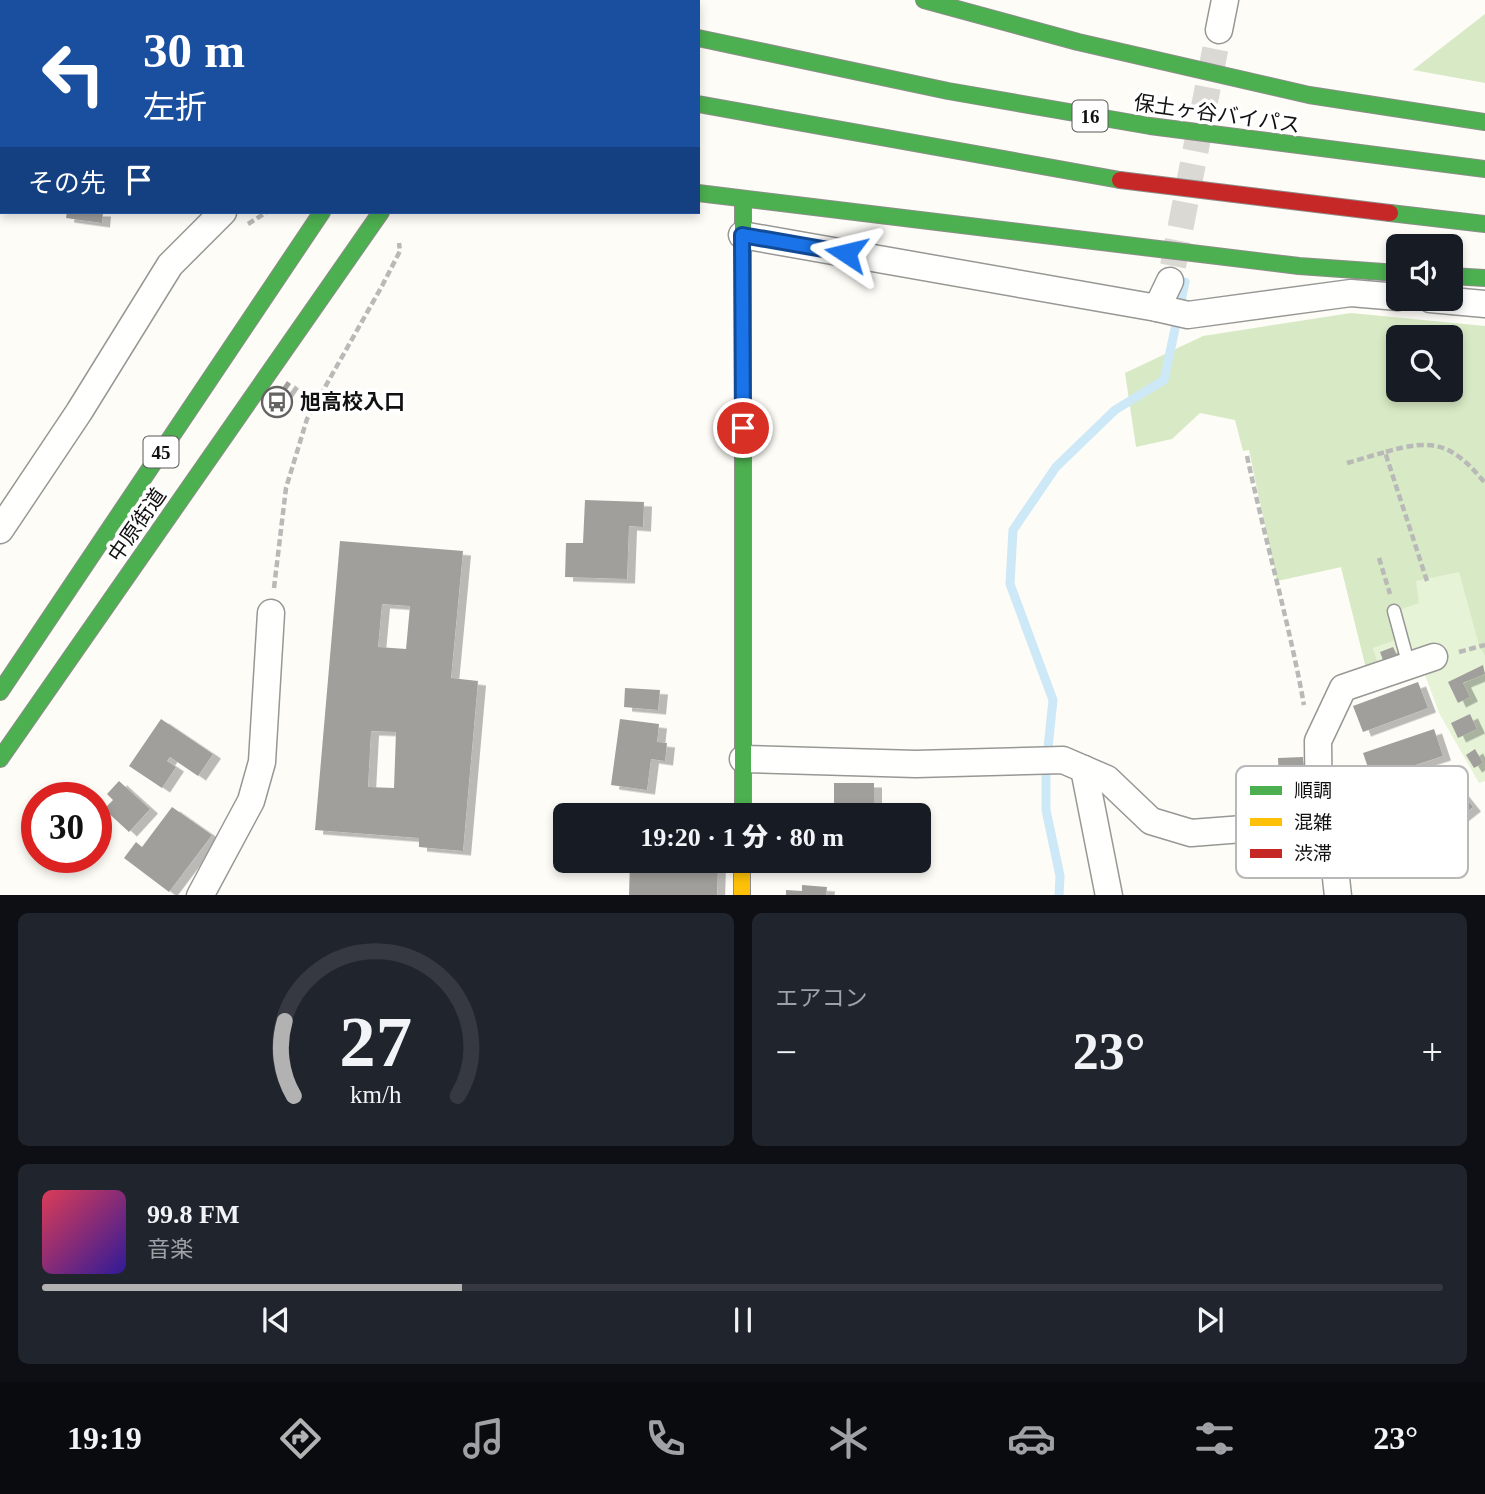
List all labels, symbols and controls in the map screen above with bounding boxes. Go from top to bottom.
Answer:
text: 30 m [143,23,245,78]
icon: left [28,28,119,119]
text: 左折 [143,89,207,125]
street label: 保土ヶ谷バイパス [1132,90,1302,138]
road number: 16 [1072,100,1108,132]
icon: arrive [120,161,158,199]
text: その先 [28,169,106,198]
position arrow [809,216,883,290]
map controls [1386,234,1463,402]
button: sound [1386,234,1463,311]
button: search [1386,325,1463,402]
bus stop icon: 旭高校入口 [260,385,294,419]
place label: 旭高校入口 [300,390,405,414]
pin [713,398,773,458]
icon: arrive [724,409,762,447]
road number: 45 [144,436,178,467]
street label: 中原街道 [103,484,171,566]
legend [1236,766,1468,878]
text: 順調 [1294,780,1332,801]
speed limit sign: 30 [21,782,112,873]
text: 混雑 [1294,812,1332,833]
text: 19:20 · 1 分 · 80 m [640,823,844,852]
text: 渋滞 [1294,843,1332,864]
text: エアコン [776,986,868,1011]
text: 27 [339,1001,412,1082]
text: 23° [1073,1023,1146,1080]
text: − [776,1031,797,1073]
text: + [1422,1031,1443,1073]
text: km/h [350,1080,402,1107]
text: 99.8 FM [147,1200,239,1229]
text: 音楽 [147,1237,193,1262]
icon: previous [257,1301,295,1339]
icon: pause [724,1301,762,1339]
icon: next [1191,1301,1229,1339]
icon: directions [276,1414,325,1463]
icon: music [459,1414,508,1463]
icon: phone [641,1414,690,1463]
icon: climate [824,1414,873,1463]
icon: car [1007,1414,1056,1463]
icon: filters [1190,1414,1239,1463]
text: 19:19 [67,1420,142,1456]
text: 23° [1373,1420,1418,1456]

